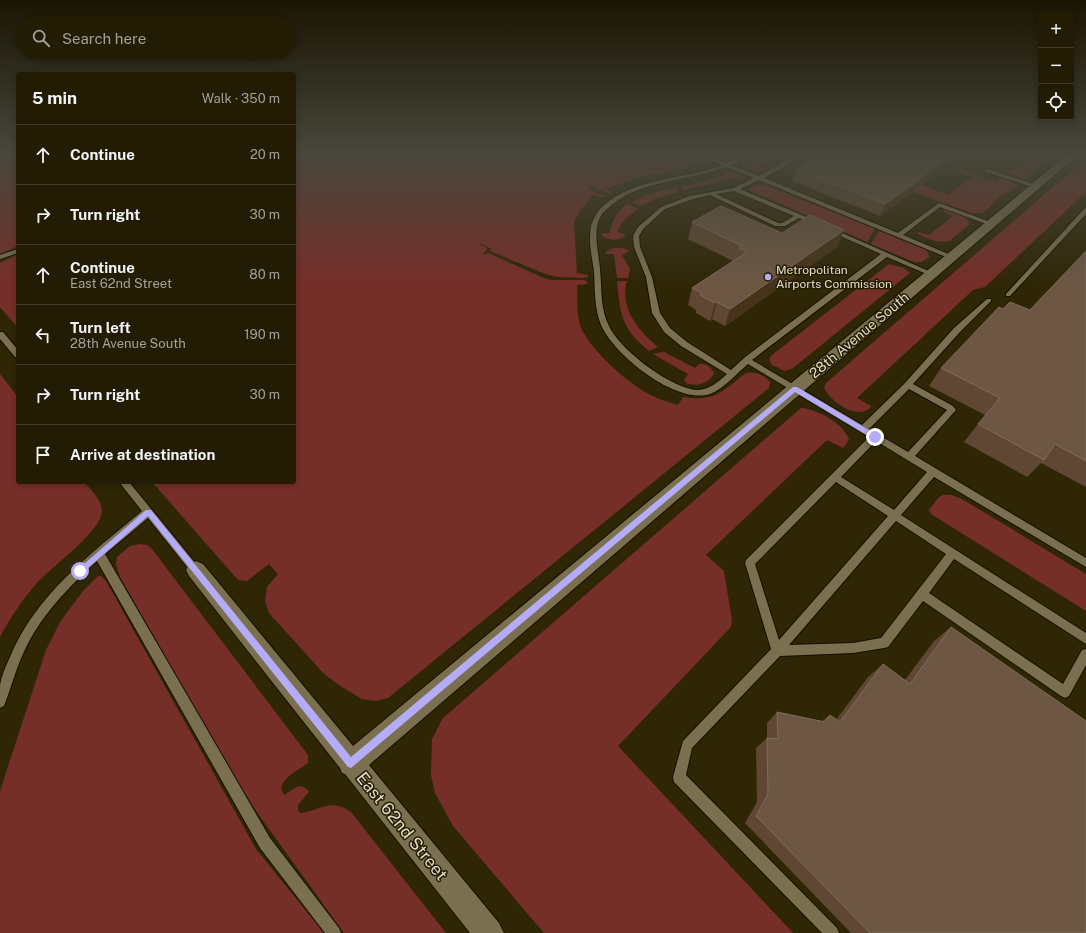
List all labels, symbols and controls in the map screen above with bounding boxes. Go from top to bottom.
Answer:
map controls [1038,12,1074,120]
button: + [1038,12,1074,48]
search box [16,16,296,60]
icon: search [30,27,52,49]
text: Search here [62,30,146,47]
button: − [1038,48,1074,84]
button: locate [1038,84,1074,120]
text: 5 min [32,88,77,108]
text: Walk · 350 m [202,91,280,106]
icon: ahead [32,144,54,166]
text: Continue [70,146,135,163]
text: 20 m [250,147,280,162]
icon: right [32,204,54,226]
text: Turn right [70,206,140,223]
text: 30 m [250,207,280,222]
text: Continue [70,259,135,276]
place label: Metropolitan Airports Commission [776,263,892,291]
icon: ahead [32,264,54,286]
text: 80 m [249,267,280,282]
marker: Metropolitan Airports Commission [763,272,773,282]
text: East 62nd Street [70,276,172,291]
street label: 28th Avenue South [806,289,912,381]
text: Turn left [70,319,131,336]
icon: left [32,324,54,346]
text: 190 m [244,327,280,342]
text: 28th Avenue South [70,336,186,351]
icon: right [32,384,54,406]
text: Turn right [70,386,140,403]
text: 30 m [250,387,280,402]
route end [866,428,884,446]
icon: arrive [32,444,54,466]
text: Arrive at destination [70,446,215,463]
route start [71,562,89,580]
street label: East 62nd Street [352,768,452,884]

